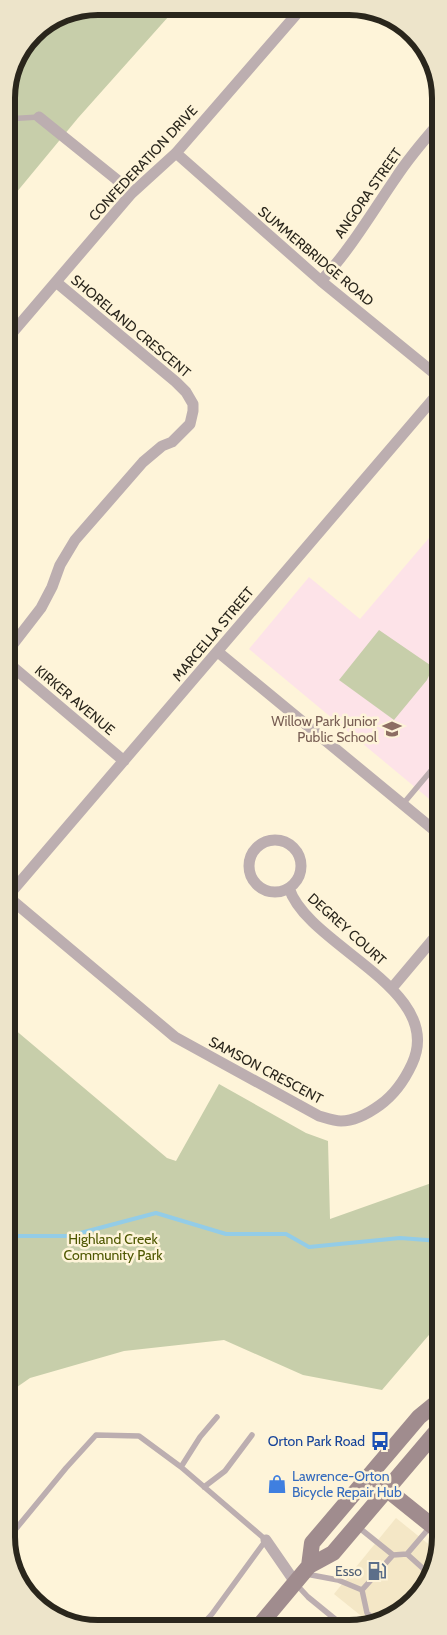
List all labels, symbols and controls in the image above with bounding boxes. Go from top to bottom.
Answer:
street label: CONFEDERATION DRIVE [85,101,201,225]
street label: ANGORA STREET [330,144,406,242]
street label: SUMMERBRIDGE ROAD [254,202,378,310]
street label: SHORELAND CRESCENT [68,271,195,382]
street label: MARCELLA STREET [168,583,258,685]
street label: KIRKER AVENUE [31,661,119,739]
place label: Willow Park Junior Public School [271,712,378,746]
school or university icon: Willow Park Junior Public School [381,718,403,740]
street label: DEGREY COURT [304,889,390,969]
street label: SAMSON CRESCENT [206,1032,327,1108]
park label: Highland Creek Community Park [64,1230,163,1264]
bus stop icon: Orton Park Road [369,1430,391,1452]
place label: Orton Park Road [268,1432,365,1450]
place label: Lawrence-Orton Bicycle Repair Hub [292,1467,402,1501]
shop icon: Lawrence-Orton Bicycle Repair Hub [266,1473,288,1495]
fuel station icon: Esso [366,1560,388,1582]
place label: Esso [335,1562,362,1580]

